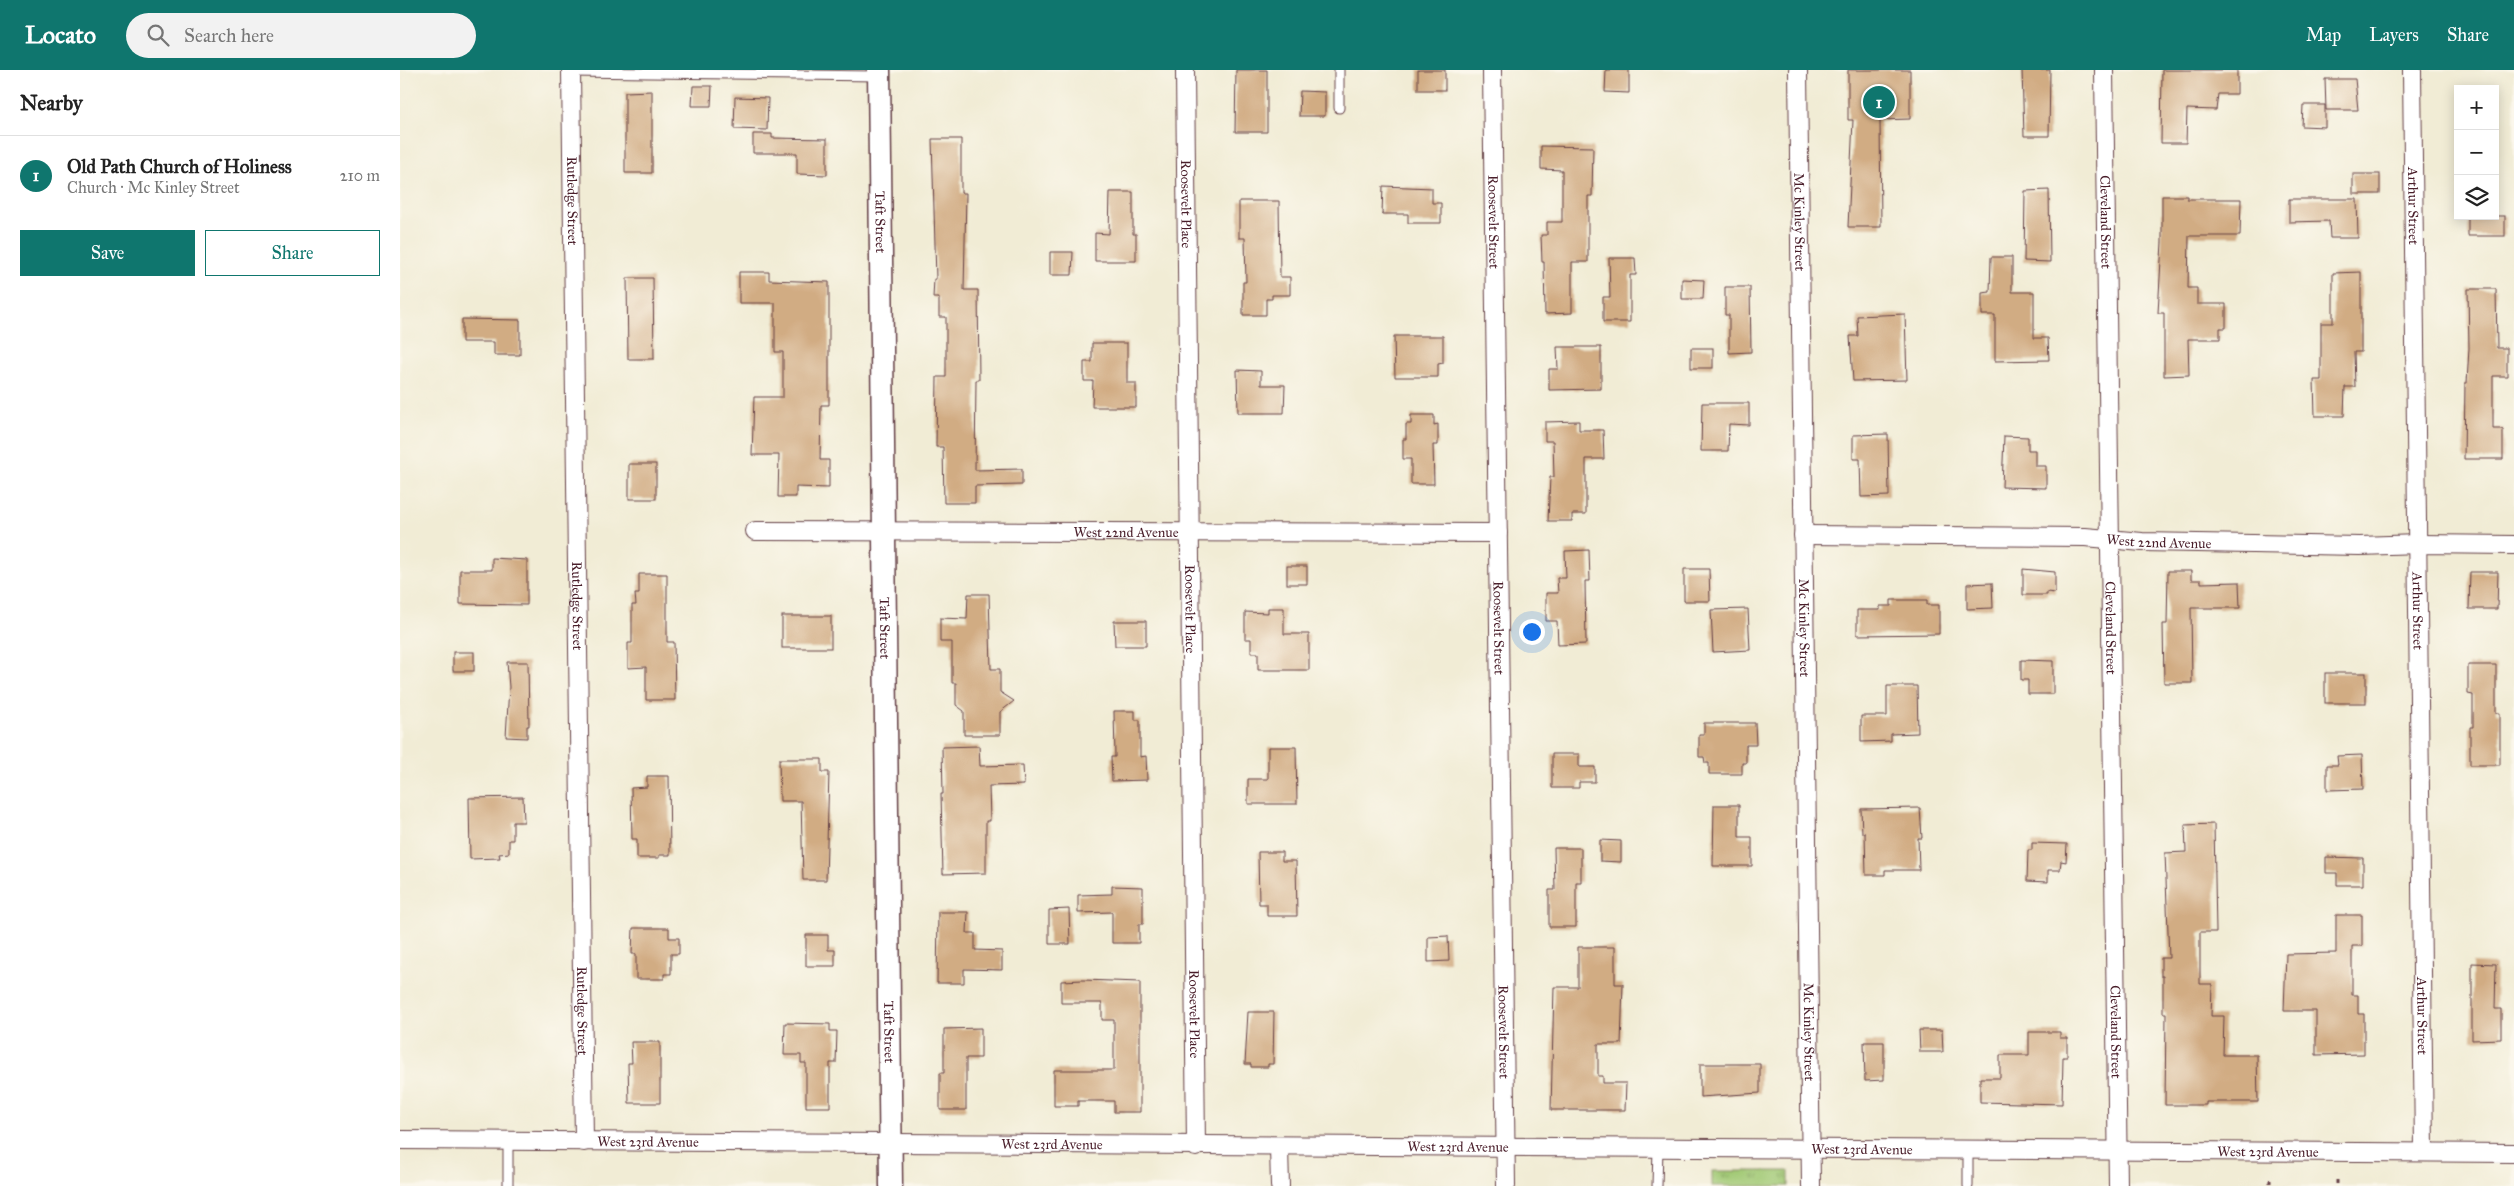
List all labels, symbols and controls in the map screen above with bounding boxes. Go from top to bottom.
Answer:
search box [126,13,476,58]
text: Locato [25,20,96,50]
icon: search [144,21,172,49]
text: Search here [184,24,274,47]
text: Map [2306,24,2341,46]
text: Layers [2369,24,2419,46]
text: Share [2447,24,2489,46]
pin: 1 [1863,83,1895,121]
map controls [2454,85,2499,220]
button: + [2454,85,2499,130]
text: Nearby [20,90,83,116]
button: − [2454,130,2499,175]
text: Old Path Church of Holiness [67,155,292,178]
street label: Rutledge Street [564,156,582,246]
street label: Roosevelt Place [1177,160,1195,249]
text: 1 [33,166,39,185]
text: 210 m [340,166,380,185]
street label: Arthur Street [2405,166,2422,245]
street label: Mc Kinley Street [1791,173,1809,271]
street label: Roosevelt Street [1485,175,1503,269]
street label: Cleveland Street [2097,175,2115,269]
button: layers [2454,175,2499,220]
text: Church · Mc Kinley Street [67,178,240,197]
street label: Taft Street [872,191,889,253]
button: Save [20,230,195,276]
button: Share [205,230,380,276]
street label: West 22nd Avenue [1073,523,1179,541]
street label: West 22nd Avenue [2106,530,2212,552]
street label: Rutledge Street [568,561,587,651]
street label: Roosevelt Place [1182,565,1199,653]
street label: Arthur Street [2409,571,2427,650]
street label: Mc Kinley Street [1795,579,1814,677]
street label: Roosevelt Street [1490,581,1508,675]
street label: Cleveland Street [2102,581,2120,675]
street label: Taft Street [876,597,894,659]
your location [1519,619,1545,645]
street label: Rutledge Street [573,966,591,1056]
street label: Roosevelt Place [1186,970,1204,1058]
street label: Arthur Street [2414,976,2431,1055]
street label: Mc Kinley Street [1800,983,1818,1081]
street label: Roosevelt Street [1495,985,1513,1079]
street label: Cleveland Street [2107,985,2125,1079]
street label: Taft Street [881,1001,898,1063]
street label: West 23rd Avenue [597,1133,699,1150]
street label: West 23rd Avenue [1001,1135,1103,1153]
street label: West 23rd Avenue [1407,1138,1509,1155]
street label: West 23rd Avenue [1811,1140,1913,1158]
street label: West 23rd Avenue [2217,1143,2319,1160]

